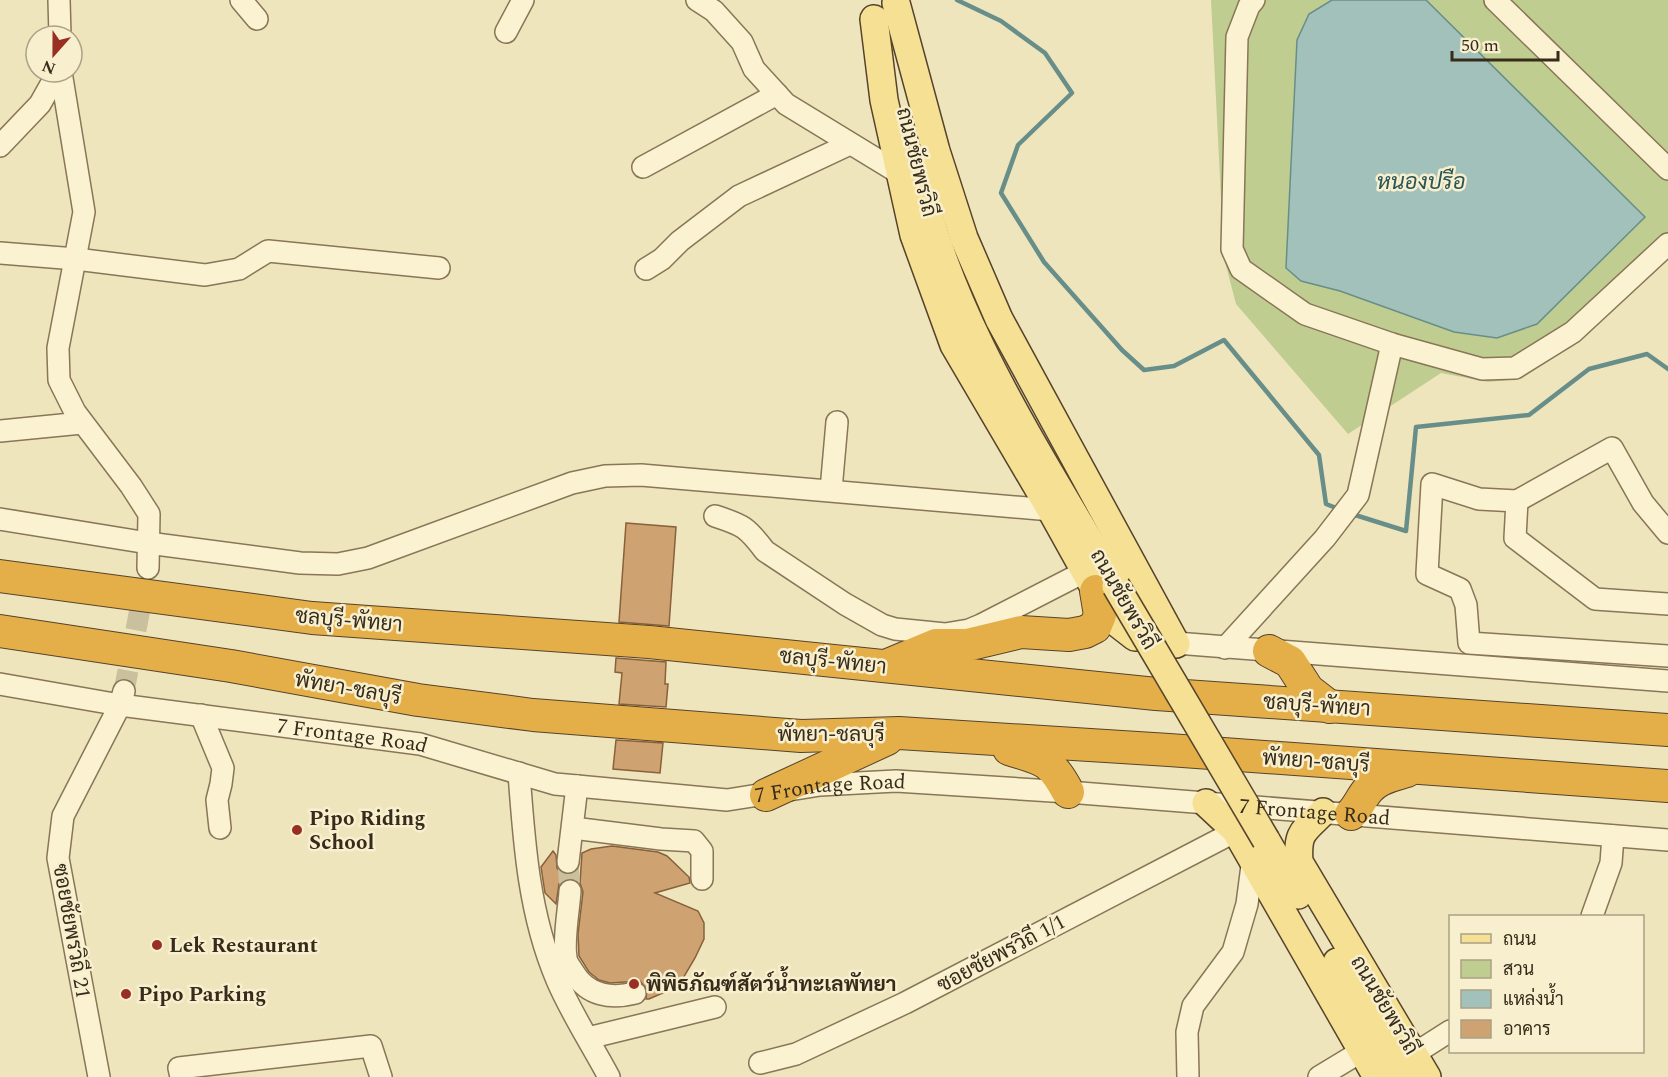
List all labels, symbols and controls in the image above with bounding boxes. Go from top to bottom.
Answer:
north arrow [24,24,84,84]
scale bar [1452,24,1558,62]
text: 50 m [1461,32,1499,59]
text: N [39,54,59,81]
street label: ถนนชัยพรวิถี [887,104,945,220]
water label: หนองปรือ [1377,166,1465,199]
street label: ถนนชัยพรวิถี [1081,543,1165,656]
street label: ชลบุรี-พัทยา [294,600,404,642]
street label: ชลบุรี-พัทยา [778,640,888,684]
street label: พัทยา-ชลบุรี [292,664,404,714]
street label: ชลบุรี-พัทยา [1262,686,1372,726]
street label: 7 Frontage Road [275,711,431,762]
street label: พัทยา-ชลบุรี [777,719,885,751]
street label: พัทยา-ชลบุรี [1261,742,1371,782]
street label: 7 Frontage Road [753,766,907,812]
street label: 7 Frontage Road [1238,791,1391,835]
place label: Pipo Riding School [309,803,426,859]
marker: Pipo Riding School [290,823,304,837]
street label: ซอยชัยพรวิถี 21 [43,861,99,1001]
street label: ซอยชัยพรวิถี 1/1 [931,906,1072,1001]
legend [1449,915,1644,1053]
text: ถนน [1503,926,1536,953]
place label: Lek Restaurant [169,930,318,962]
marker: Lek Restaurant [150,938,164,952]
street label: ถนนชัยพรวิถี [1342,949,1427,1062]
text: สวน [1503,956,1534,983]
place label: พิพิธภัณฑ์สัตว์น้ำทะเลพัทยา [646,966,896,1001]
marker: พิพิธภัณฑ์สัตว์น้ำทะเลพัทยา [627,977,641,991]
place label: Pipo Parking [138,979,266,1011]
text: แหล่งน้ำ [1503,983,1564,1013]
marker: Pipo Parking [119,987,133,1001]
text: อาคาร [1503,1016,1551,1043]

